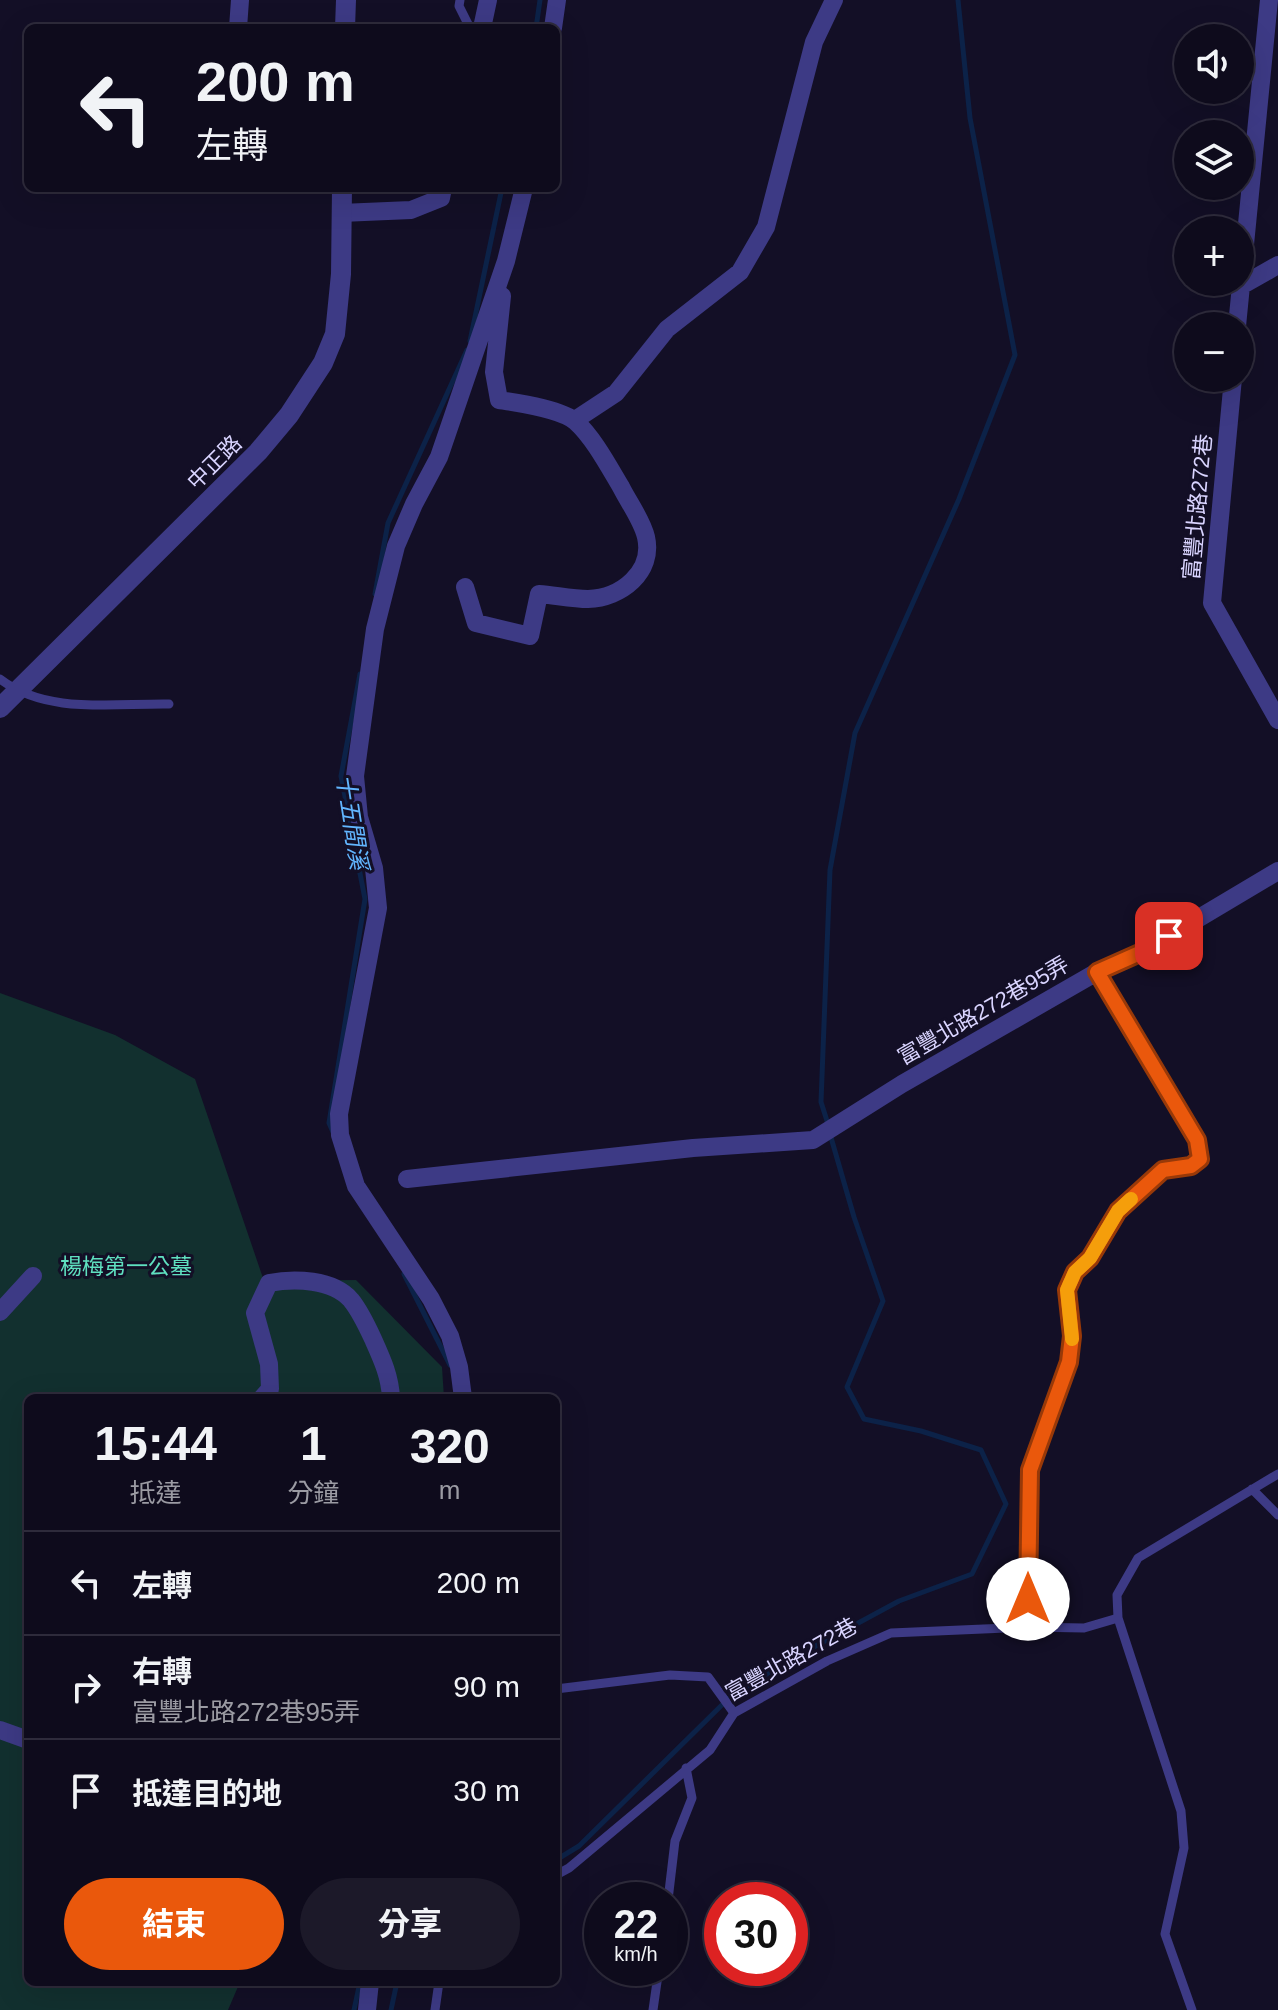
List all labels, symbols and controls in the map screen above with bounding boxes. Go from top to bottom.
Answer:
map controls [1174,24,1254,392]
button: sound [1174,24,1254,104]
text: 200 m [196,50,355,113]
icon: left [64,56,168,160]
button: layers [1174,120,1254,200]
text: 左轉 [196,125,268,166]
button: + [1174,216,1254,296]
button: − [1174,312,1254,392]
street label: 中正路 [182,430,247,495]
street label: 富豐北路272巷 [1179,433,1216,581]
water label: 十五間溪 [332,772,374,874]
pin [1135,902,1203,970]
icon: arrive [1147,914,1191,958]
street label: 富豐北路272巷95弄 [893,951,1073,1070]
park label: 楊梅第一公墓 [60,1254,192,1279]
text: 15:44 [94,1417,217,1470]
text: 1 [300,1417,327,1470]
text: 320 [410,1420,490,1473]
text: m [439,1475,461,1505]
text: 抵達 [130,1478,182,1508]
text: 分鐘 [287,1478,339,1508]
position arrow [986,1557,1070,1641]
icon: left [64,1561,108,1605]
text: 200 m [437,1566,520,1599]
text: 左轉 [132,1569,192,1602]
street label: 富豐北路272巷 [721,1613,861,1706]
text: 右轉 [132,1655,192,1688]
icon: right [64,1665,108,1709]
text: 90 m [453,1670,520,1703]
text: 富豐北路272巷95弄 [132,1697,360,1727]
icon: arrive [64,1769,108,1813]
text: 30 m [453,1774,520,1807]
text: 抵達目的地 [132,1777,282,1810]
button: 結束 [64,1878,284,1970]
button: 分享 [300,1878,520,1970]
speed limit sign: 30 [704,1882,808,1986]
text: 22 [614,1902,658,1946]
text: km/h [614,1943,658,1965]

